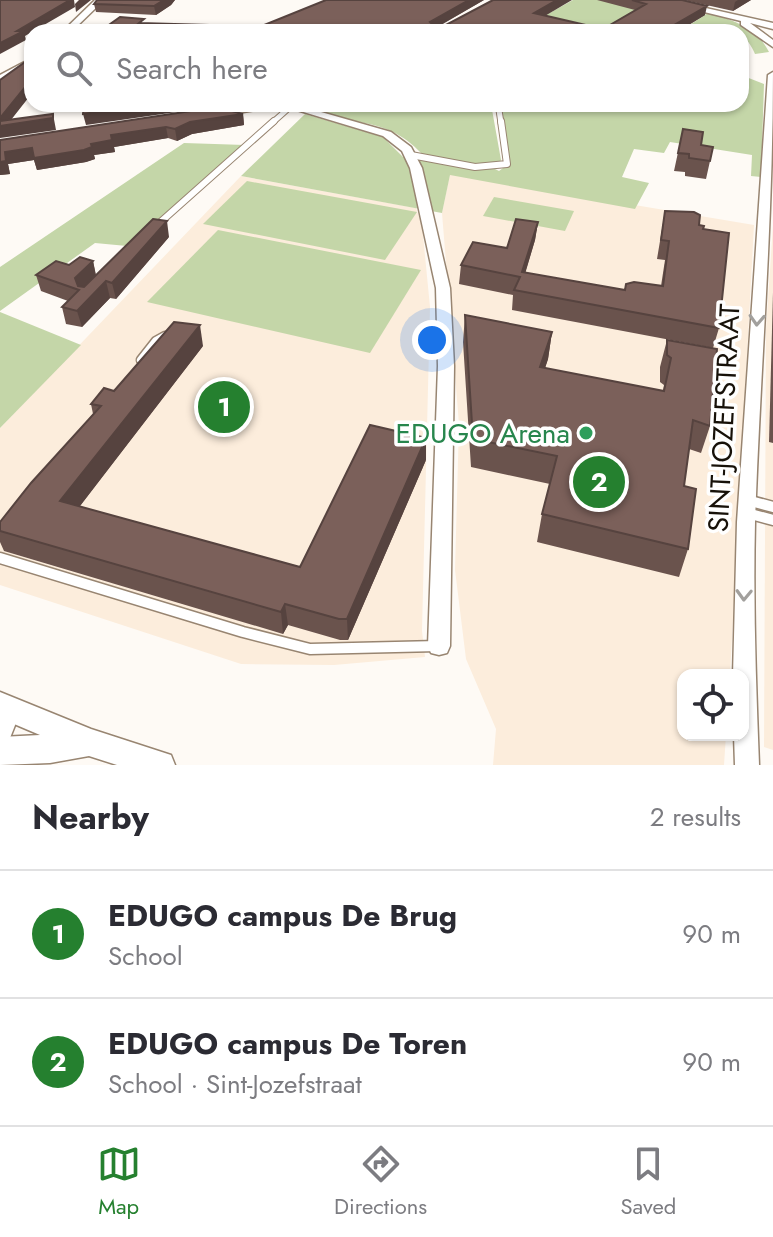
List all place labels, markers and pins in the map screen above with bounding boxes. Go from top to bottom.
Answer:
pin: 1 [198,377,250,437]
place label: EDUGO Arena [396,413,570,454]
marker: EDUGO Arena [577,424,595,442]
pin: 2 [573,452,625,512]

